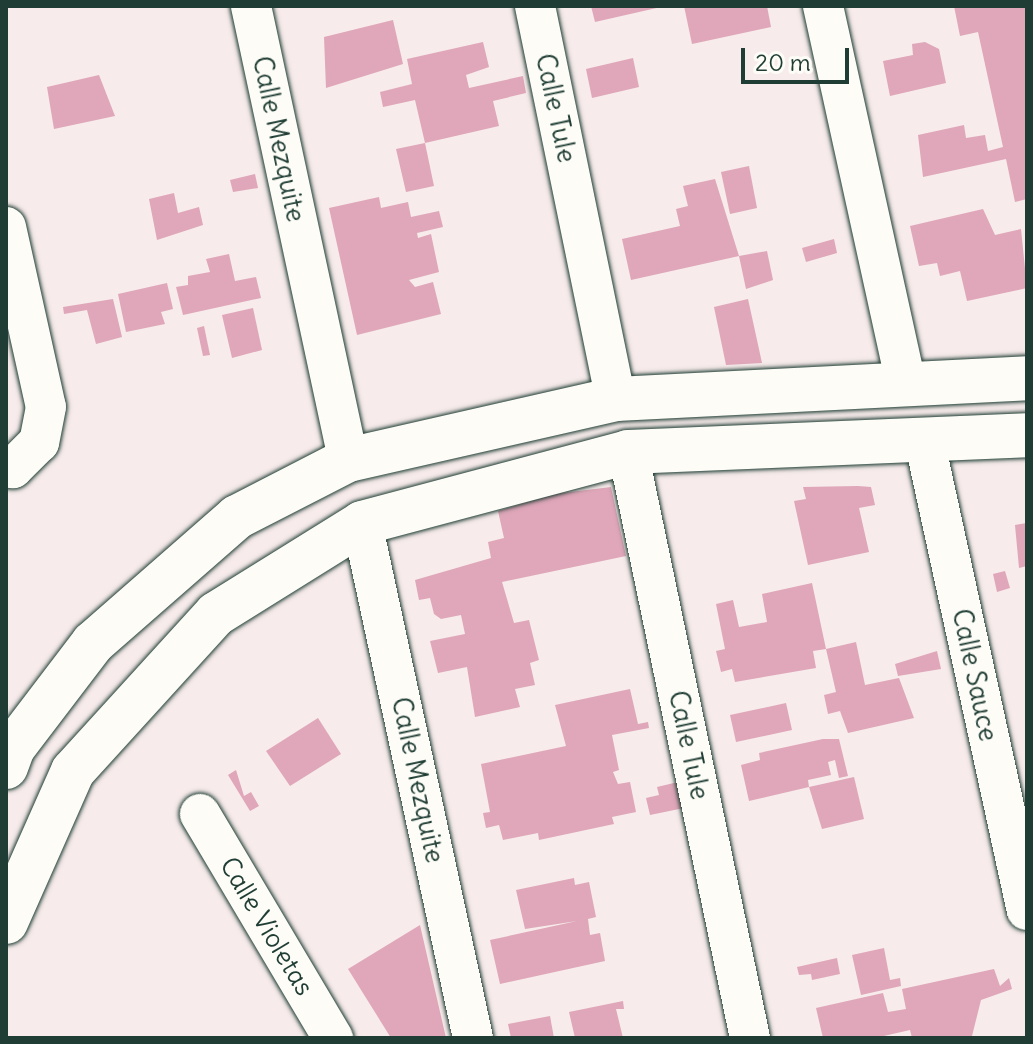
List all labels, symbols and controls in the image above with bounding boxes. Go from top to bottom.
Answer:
scale bar [745,32,853,82]
text: 20 m [755,47,811,77]
street label: Calle Tule [529,51,583,165]
street label: Calle Mezquite [246,53,312,225]
street label: Calle Sauce [946,606,1004,744]
street label: Calle Tule [662,688,716,802]
street label: Calle Mezquite [385,694,451,866]
street label: Calle Violetas [214,851,320,1001]

